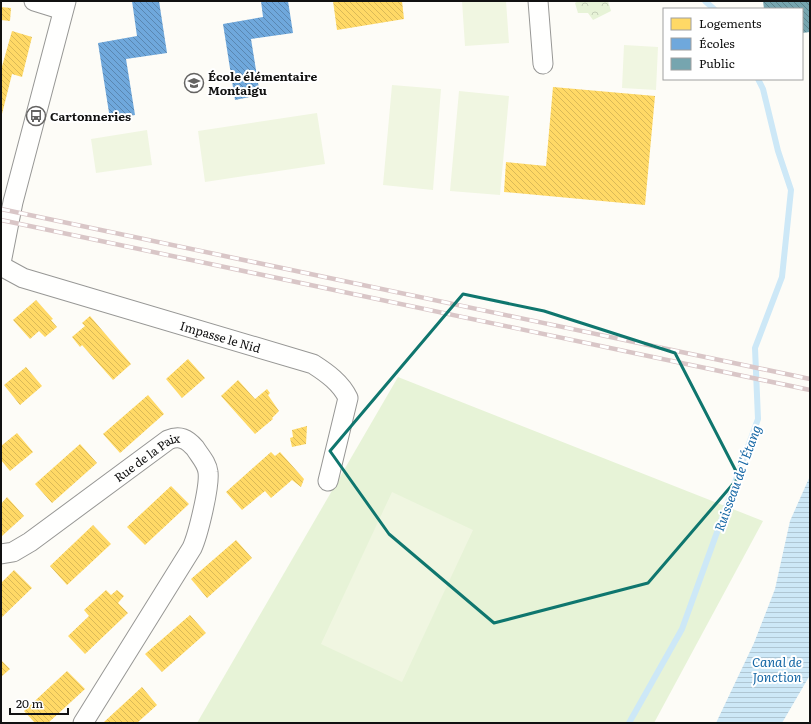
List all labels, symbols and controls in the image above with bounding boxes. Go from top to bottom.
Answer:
legend [663,8,803,80]
text: Logements [699,14,762,32]
text: Écoles [699,34,735,52]
text: Public [699,54,735,72]
place label: École élémentaire Montaigu [208,67,317,99]
school or university icon: École élémentaire Montaigu [183,72,205,94]
bus stop icon: Cartonneries [25,105,47,127]
place label: Cartonneries [50,107,131,125]
street label: Impasse le Nid [178,316,264,357]
water label: Ruisseau de l'Étang [709,422,765,534]
street label: Rue de la Paix [110,429,181,486]
water label: Canal de Jonction [752,652,802,686]
scale bar [10,690,68,716]
text: 20 m [16,694,43,712]

